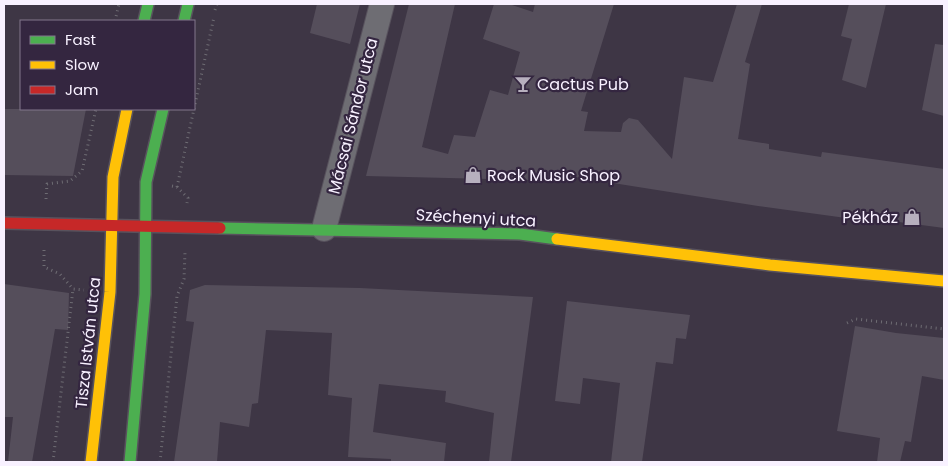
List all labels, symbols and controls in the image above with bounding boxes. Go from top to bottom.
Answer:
legend [20,20,195,110]
text: Fast [65,29,96,50]
street label: Mácsai Sándor utca [322,36,384,196]
text: Slow [65,54,100,75]
place label: Cactus Pub [537,73,629,96]
bar icon: Cactus Pub [513,74,533,94]
text: Jam [65,79,99,100]
place label: Rock Music Shop [487,164,620,187]
shop icon: Rock Music Shop [463,165,483,185]
street label: Széchenyi utca [415,203,537,233]
place label: Pékház [842,206,898,229]
shop icon: Pékház [902,207,922,227]
street label: Tisza István utca [70,276,106,410]

